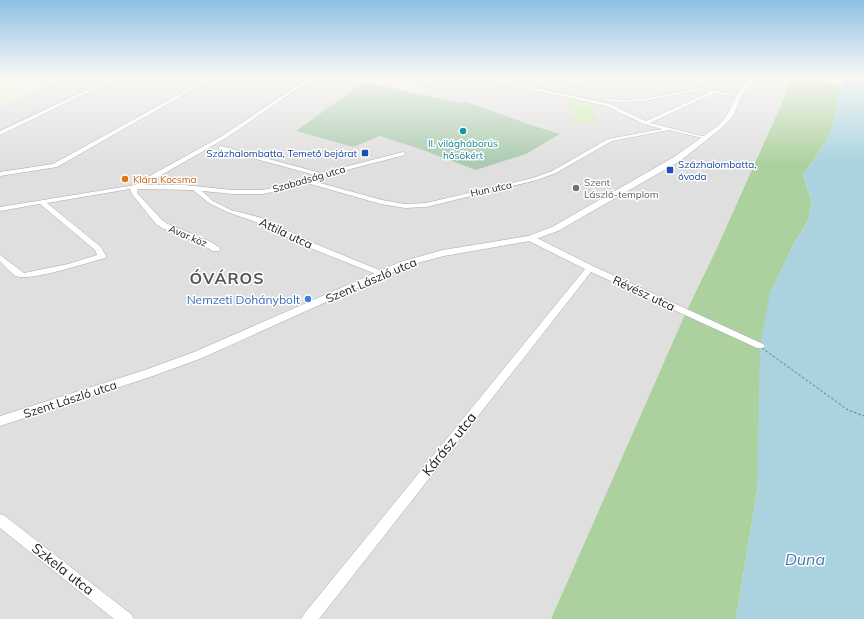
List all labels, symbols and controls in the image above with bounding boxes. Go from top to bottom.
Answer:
marker: II. világháborús hősökért [458,126,468,136]
place label: II. világháborús hősökért [428,137,498,162]
place label: Százhalombatta, Temető bejárat [206,147,357,160]
marker: Százhalombatta, Temető bejárat [360,148,370,158]
place label: Százhalombatta, óvoda [678,158,756,183]
street label: Szabadság utca [271,162,347,196]
marker: Százhalombatta, óvoda [665,165,675,175]
place label: Klára Kocsma [133,173,197,186]
marker: Klára Kocsma [120,174,130,184]
place label: Szent László-templom [584,176,659,201]
street label: Hun utca [469,178,513,200]
marker: Szent László-templom [571,183,581,193]
street label: Attila utca [257,214,315,252]
street label: Avar köz [167,222,209,250]
street label: Szent László utca [323,254,419,306]
district label: ÓVÁROS [190,268,264,288]
street label: Révész utca [611,272,677,314]
place label: Nemzeti Dohánybolt [187,292,300,307]
marker: Nemzeti Dohánybolt [303,294,313,304]
street label: Szent László utca [21,377,119,421]
street label: Kárász utca [418,409,480,479]
street label: Szkela utca [28,539,98,599]
water label: Duna [785,549,825,569]

